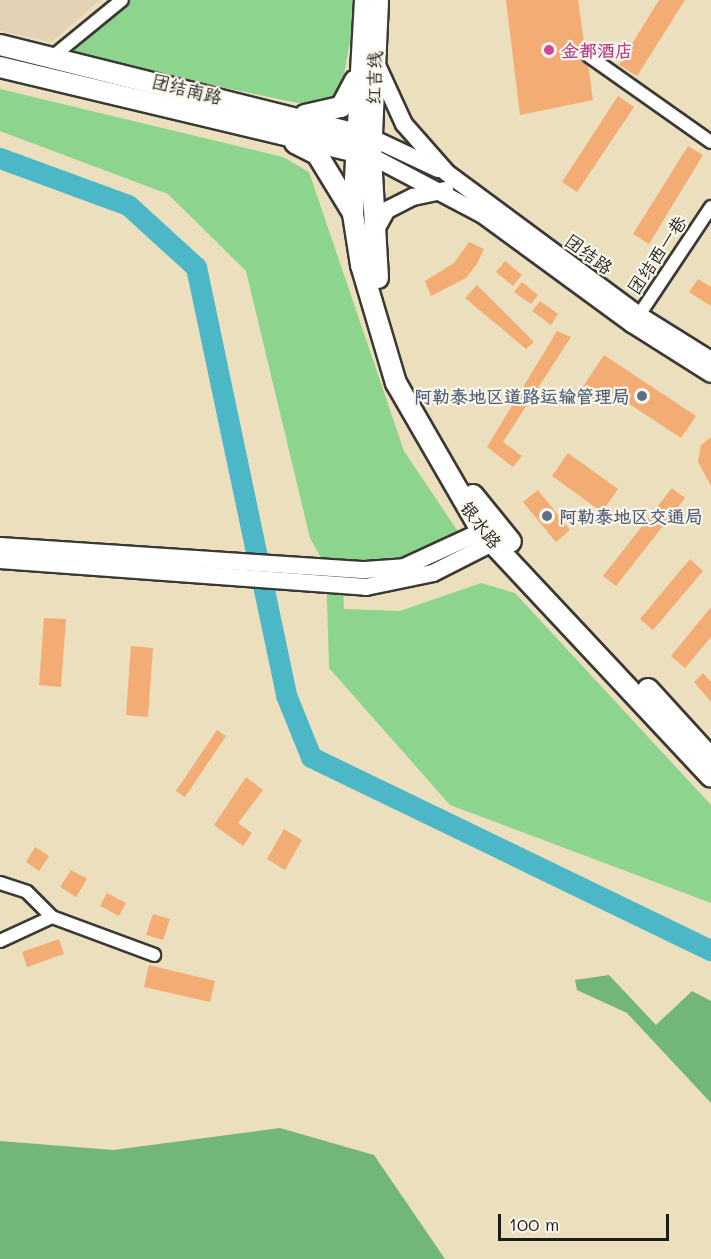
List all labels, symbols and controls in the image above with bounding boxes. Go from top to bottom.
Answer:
place label: 金都酒店 [561,39,633,61]
marker: 金都酒店 [542,43,556,57]
street label: 红吉线 [362,51,386,105]
street label: 团结南路 [149,70,225,108]
street label: 团结西一巷 [623,212,691,298]
street label: 团结路 [561,229,617,279]
place label: 阿勒泰地区道路运输管理局 [414,385,630,407]
marker: 阿勒泰地区道路运输管理局 [635,389,649,403]
street label: 银水路 [456,497,506,553]
place label: 阿勒泰地区交通局 [559,505,703,527]
marker: 阿勒泰地区交通局 [540,509,554,523]
scale bar [501,1202,672,1240]
text: 100 m [509,1212,559,1236]

